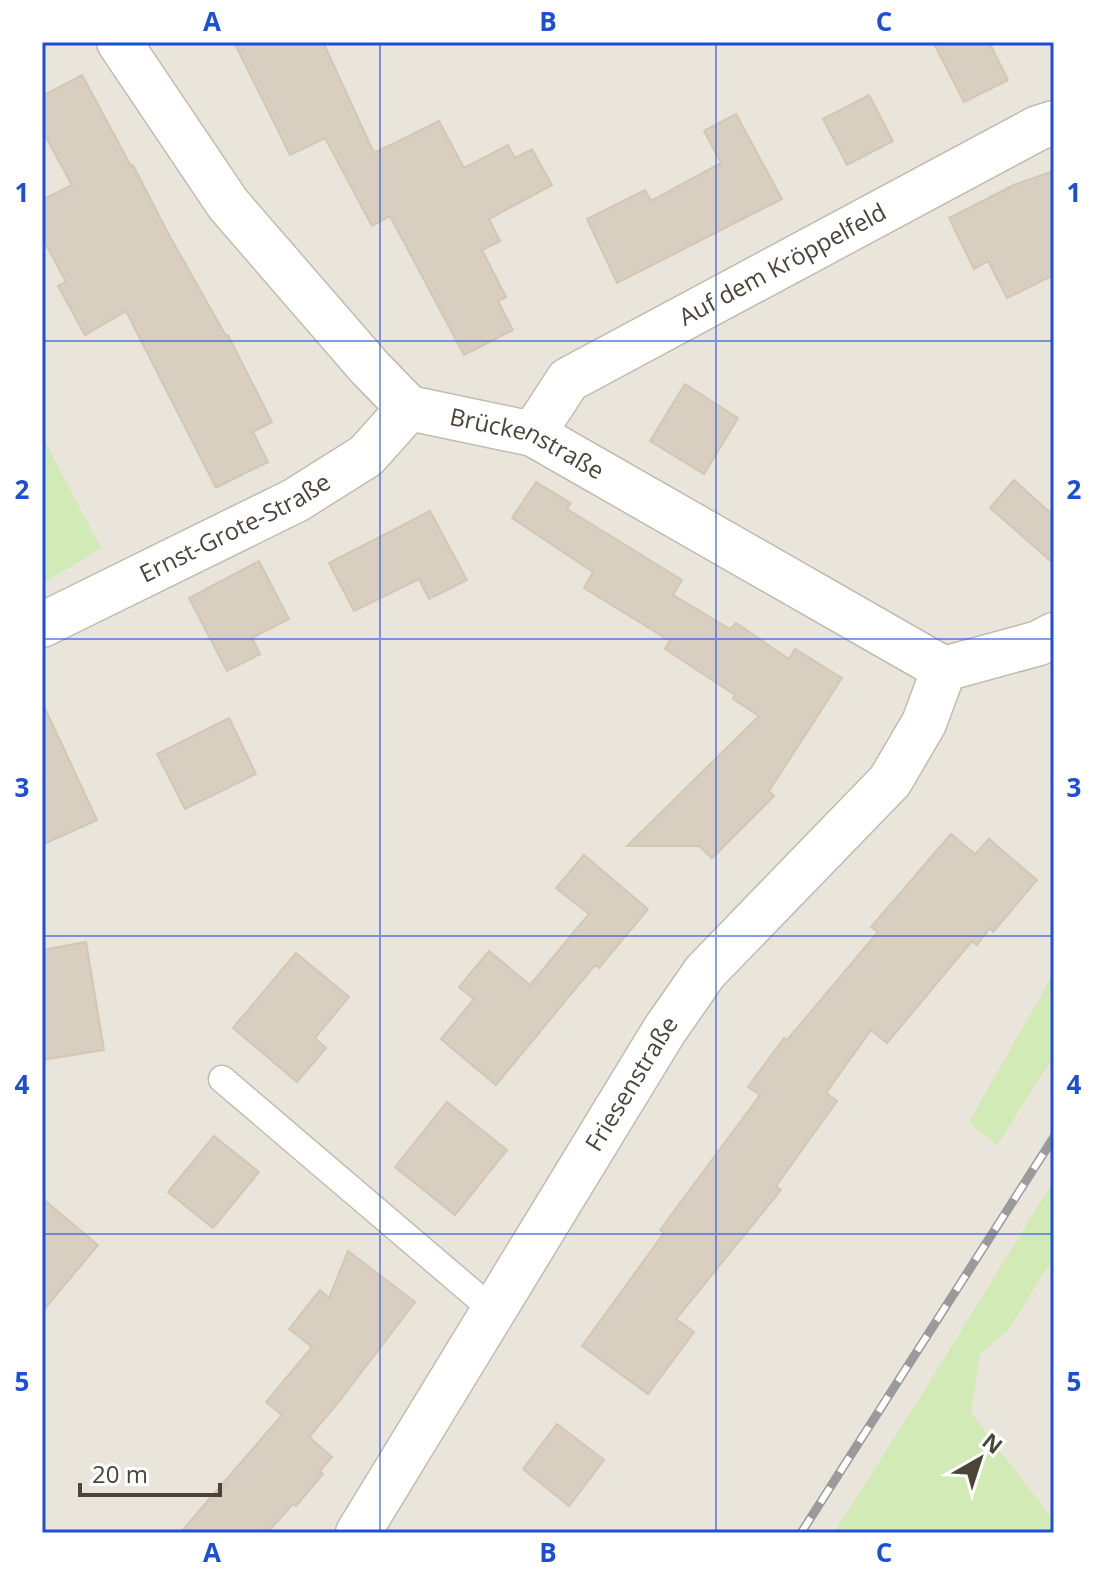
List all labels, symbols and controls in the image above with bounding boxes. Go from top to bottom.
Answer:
text: A [203,3,221,39]
text: B [539,3,557,39]
text: C [876,3,892,39]
text: 1 [15,174,29,210]
text: 1 [1067,174,1081,210]
street label: Auf dem Kröppelfeld [672,194,892,333]
street label: Brückenstraße [447,399,611,486]
street label: Ernst-Grote-Straße [133,464,336,590]
text: 2 [15,471,30,507]
text: 2 [1067,471,1082,507]
text: 3 [15,769,29,805]
text: 3 [1067,769,1081,805]
street label: Friesenstraße [577,1009,685,1157]
text: 4 [15,1066,30,1102]
text: 4 [1067,1066,1082,1102]
text: 5 [15,1363,29,1399]
text: 5 [1067,1363,1081,1399]
north arrow [940,1419,1020,1499]
text: N [977,1425,1010,1460]
scale bar [80,1447,220,1497]
text: 20 m [92,1457,148,1490]
text: A [203,1534,221,1570]
text: B [539,1534,557,1570]
text: C [876,1534,892,1570]

